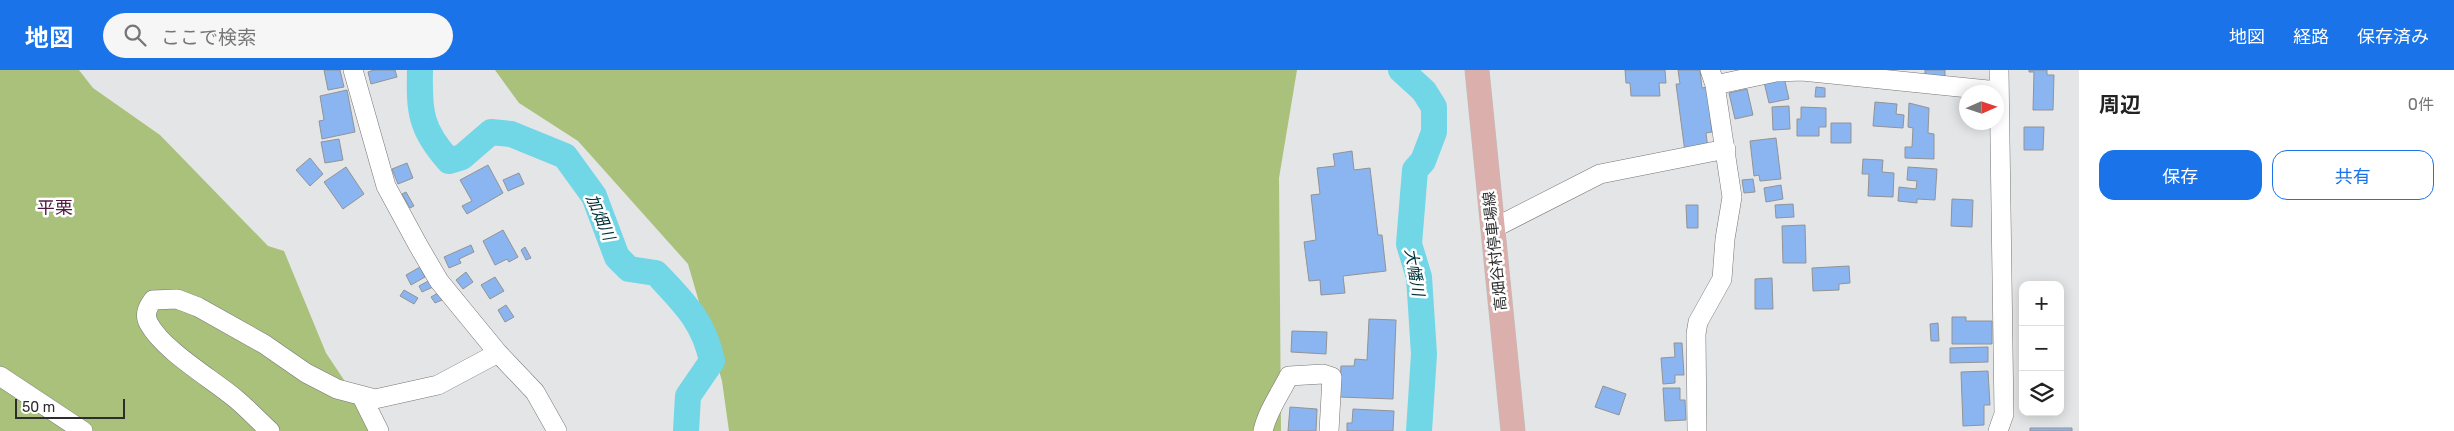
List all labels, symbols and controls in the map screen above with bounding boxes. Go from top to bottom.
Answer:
search box [103,13,453,58]
icon: search [121,21,149,49]
text: 地図 [25,24,73,52]
text: ここで検索 [161,26,256,49]
text: 地図 [2229,26,2265,48]
text: 経路 [2293,26,2329,48]
text: 保存済み [2357,26,2429,48]
north arrow [1959,85,2004,130]
text: 周辺 [2099,92,2141,117]
text: 0件 [2408,95,2434,114]
button: 保存 [2099,150,2262,200]
button: 共有 [2272,150,2434,200]
street label: 高畑谷村停車場線 [1480,190,1510,312]
water label: 加畑川 [582,191,619,245]
district label: 平栗 [37,197,73,219]
water label: 大幡川 [1401,247,1428,299]
map controls [2019,281,2064,416]
button: + [2019,281,2064,326]
button: − [2019,326,2064,371]
button: layers [2019,371,2064,416]
scale bar [15,396,125,419]
text: 50 m [22,399,55,416]

